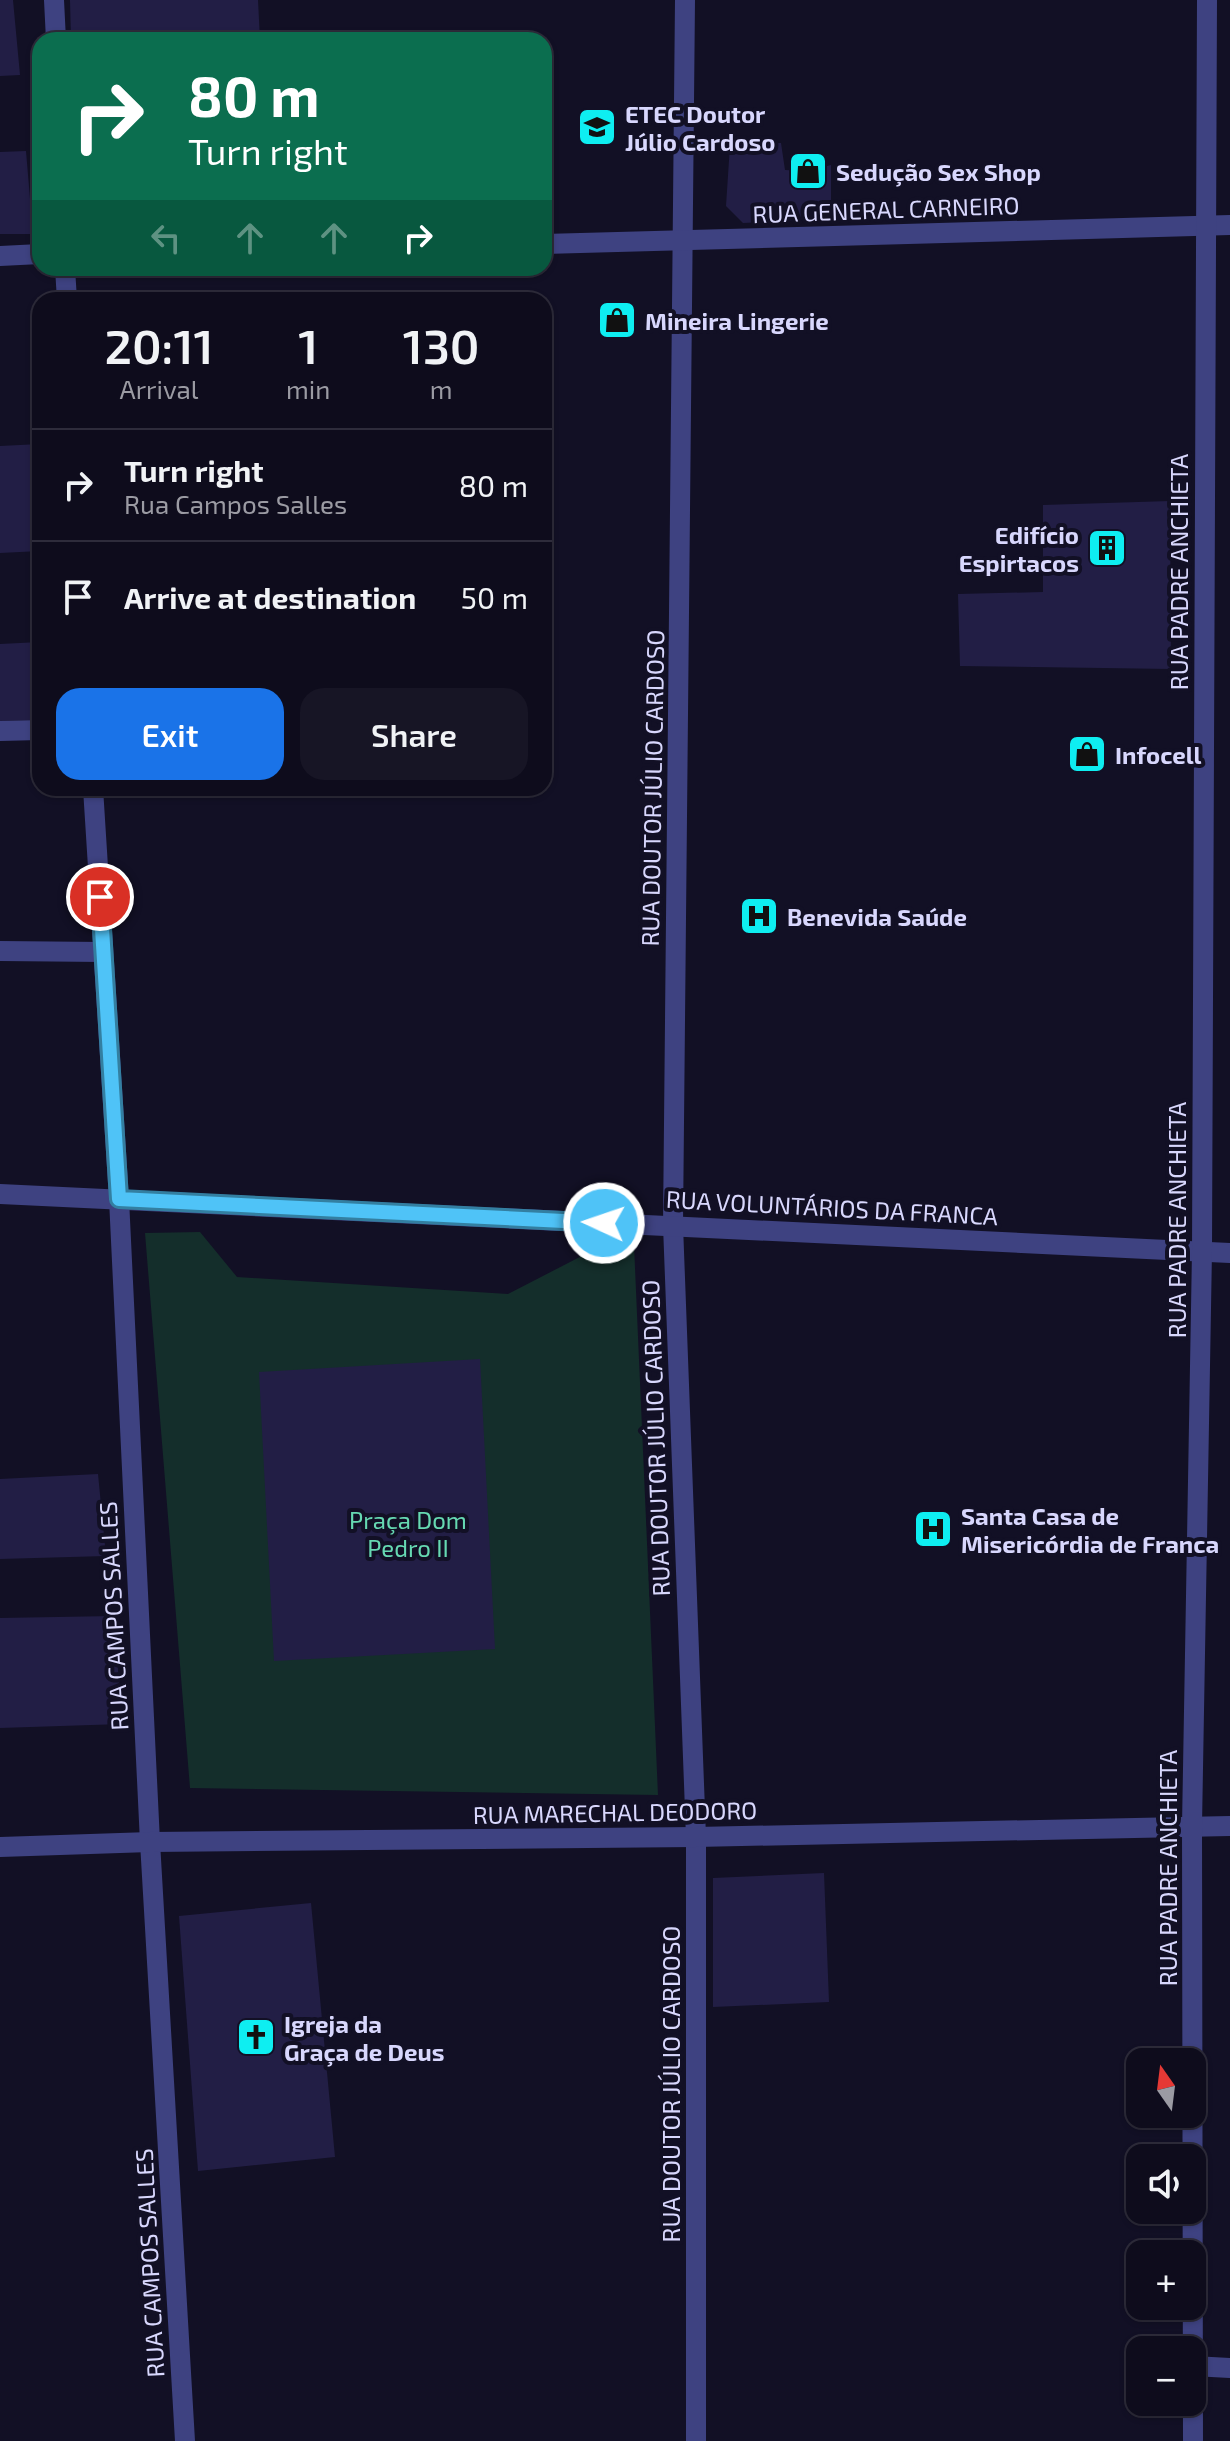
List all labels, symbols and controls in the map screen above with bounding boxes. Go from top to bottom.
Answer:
text: 80 m [188,61,320,128]
icon: right [56,64,160,168]
place label: ETEC Doutor Júlio Cardoso [625,99,775,156]
school or university icon: ETEC Doutor Júlio Cardoso [576,106,618,148]
text: Turn right [188,129,348,172]
shop icon: Sedução Sex Shop [787,150,829,192]
place label: Sedução Sex Shop [836,157,1041,187]
street label: RUA GENERAL CARNEIRO [752,190,1020,228]
icon: left [144,216,188,260]
icon: ahead [228,216,272,260]
icon: ahead [312,216,356,260]
icon: right [396,216,440,260]
shop icon: Mineira Lingerie [596,299,638,341]
place label: Mineira Lingerie [645,306,829,335]
text: 20:11 [104,316,214,374]
text: 1 [298,316,318,374]
text: 130 [403,316,480,374]
text: Arrival [119,373,199,404]
text: min [286,373,330,404]
text: m [430,373,453,404]
text: Turn right [124,452,264,488]
street label: RUA PADRE ANCHIETA [1164,454,1193,690]
icon: right [56,463,100,507]
text: 80 m [459,467,528,503]
text: Rua Campos Salles [124,488,347,519]
place label: Edifício Espirtacos [959,520,1079,577]
building icon: Edifício Espirtacos [1086,527,1128,569]
icon: arrive [56,575,100,619]
text: Arrive at destination [124,579,416,615]
text: 50 m [461,579,528,615]
street label: RUA DOUTOR JÚLIO CARDOSO [635,629,669,947]
button: Exit [56,688,284,780]
button: Share [300,688,528,780]
shop icon: Infocell [1066,733,1108,775]
place label: Infocell [1115,740,1202,769]
pin [66,863,134,931]
icon: arrive [78,875,122,919]
hospital icon: Benevida Saúde [738,895,780,937]
place label: Benevida Saúde [787,902,967,931]
street label: RUA PADRE ANCHIETA [1162,1102,1191,1338]
position arrow [562,1181,646,1265]
street label: RUA VOLUNTÁRIOS DA FRANCA [665,1184,999,1230]
street label: RUA DOUTOR JÚLIO CARDOSO [635,1279,675,1597]
street label: RUA CAMPOS SALLES [93,1501,133,1731]
place label: Santa Casa de Misericórdia de Franca [961,1501,1219,1558]
park label: Praça Dom Pedro II [349,1505,467,1562]
hospital icon: Santa Casa de Misericórdia de Franca [912,1508,954,1550]
street label: RUA PADRE ANCHIETA [1153,1750,1182,1986]
street label: RUA MARECHAL DEODORO [473,1795,757,1829]
street label: RUA DOUTOR JÚLIO CARDOSO [656,1926,685,2242]
place label: Igreja da Graça de Deus [284,2009,444,2067]
church icon: Igreja da Graça de Deus [235,2016,277,2058]
north arrow [1126,2048,1206,2128]
map controls [1126,2048,1206,2416]
button: sound [1126,2144,1206,2224]
street label: RUA CAMPOS SALLES [129,2148,169,2378]
button: + [1126,2240,1206,2320]
button: − [1126,2336,1206,2416]

